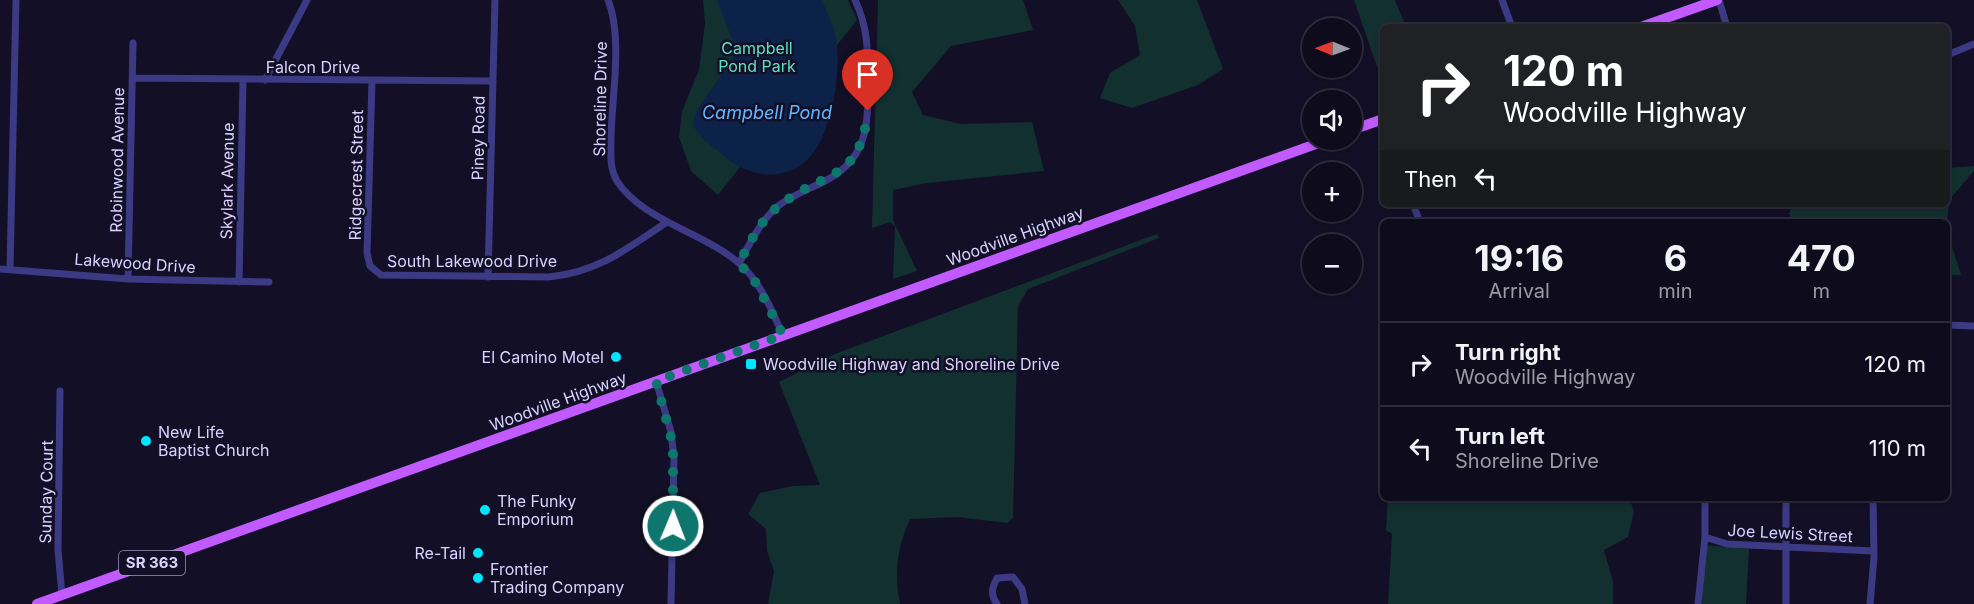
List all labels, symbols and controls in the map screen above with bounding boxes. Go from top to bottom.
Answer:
north arrow [1302,18,1362,78]
map controls [1302,18,1362,294]
park label: Campbell Pond Park [718,38,796,76]
street label: Shoreline Drive [589,41,611,157]
text: 120 m [1503,45,1624,96]
icon: right [1404,48,1482,126]
pin [842,49,893,111]
street label: Falcon Drive [266,57,360,77]
icon: arrive [851,58,884,91]
street label: Robinwood Avenue [106,87,128,233]
button: sound [1302,90,1362,150]
street label: Piney Road [467,96,489,180]
text: Woodville Highway [1503,96,1747,129]
water label: Campbell Pond [702,102,832,123]
street label: Ridgecrest Street [345,109,367,241]
street label: Skylark Avenue [216,122,238,240]
button: + [1302,162,1362,222]
icon: left [1469,162,1502,195]
text: Then [1404,166,1457,192]
street label: Woodville Highway [944,202,1086,270]
button: − [1302,234,1362,294]
text: 19:16 [1474,236,1564,280]
text: 6 [1664,236,1687,280]
text: 470 [1787,236,1856,280]
street label: Lakewood Drive [74,249,196,277]
street label: South Lakewood Drive [387,251,557,271]
text: Arrival [1488,279,1550,303]
text: min [1658,279,1692,303]
text: m [1812,279,1830,303]
text: Turn right [1455,339,1561,365]
place label: El Camino Motel [482,347,604,367]
icon: right [1404,348,1437,381]
marker: El Camino Motel [609,350,623,364]
text: 120 m [1864,351,1926,377]
place label: Woodville Highway and Shoreline Drive [763,354,1060,374]
marker: Woodville Highway and Shoreline Drive [744,357,758,371]
text: Woodville Highway [1455,365,1635,389]
street label: Woodville Highway [487,367,629,435]
place label: New Life Baptist Church [158,422,270,460]
text: Turn left [1455,423,1545,449]
icon: left [1404,432,1437,465]
marker: New Life Baptist Church [139,434,153,448]
text: 110 m [1869,435,1926,461]
street label: Sunday Court [35,440,57,544]
text: Shoreline Drive [1455,449,1599,473]
place label: The Funky Emporium [497,491,576,529]
position arrow [641,494,705,558]
marker: The Funky Emporium [478,503,492,517]
street label: Joe Lewis Street [1727,520,1853,546]
place label: Re-Tail [415,543,466,563]
marker: Re-Tail [471,546,485,560]
road number: SR 363 [119,551,185,575]
place label: Frontier Trading Company [490,559,624,597]
marker: Frontier Trading Company [471,571,485,585]

